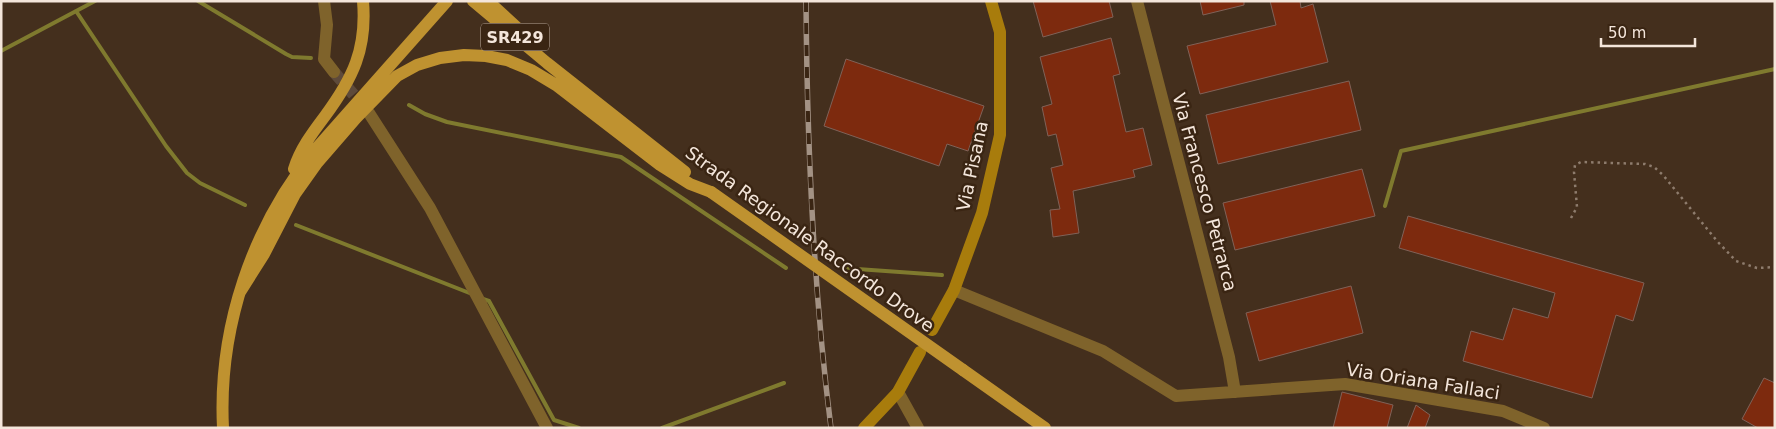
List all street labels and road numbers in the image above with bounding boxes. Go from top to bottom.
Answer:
road number: SR429 [481,24,549,51]
street label: Via Francesco Petrarca [1168,91,1242,293]
street label: Via Pisana [952,119,992,213]
street label: Strada Regionale Raccordo Drove [682,142,938,336]
street label: Via Oriana Fallaci [1345,358,1501,404]

